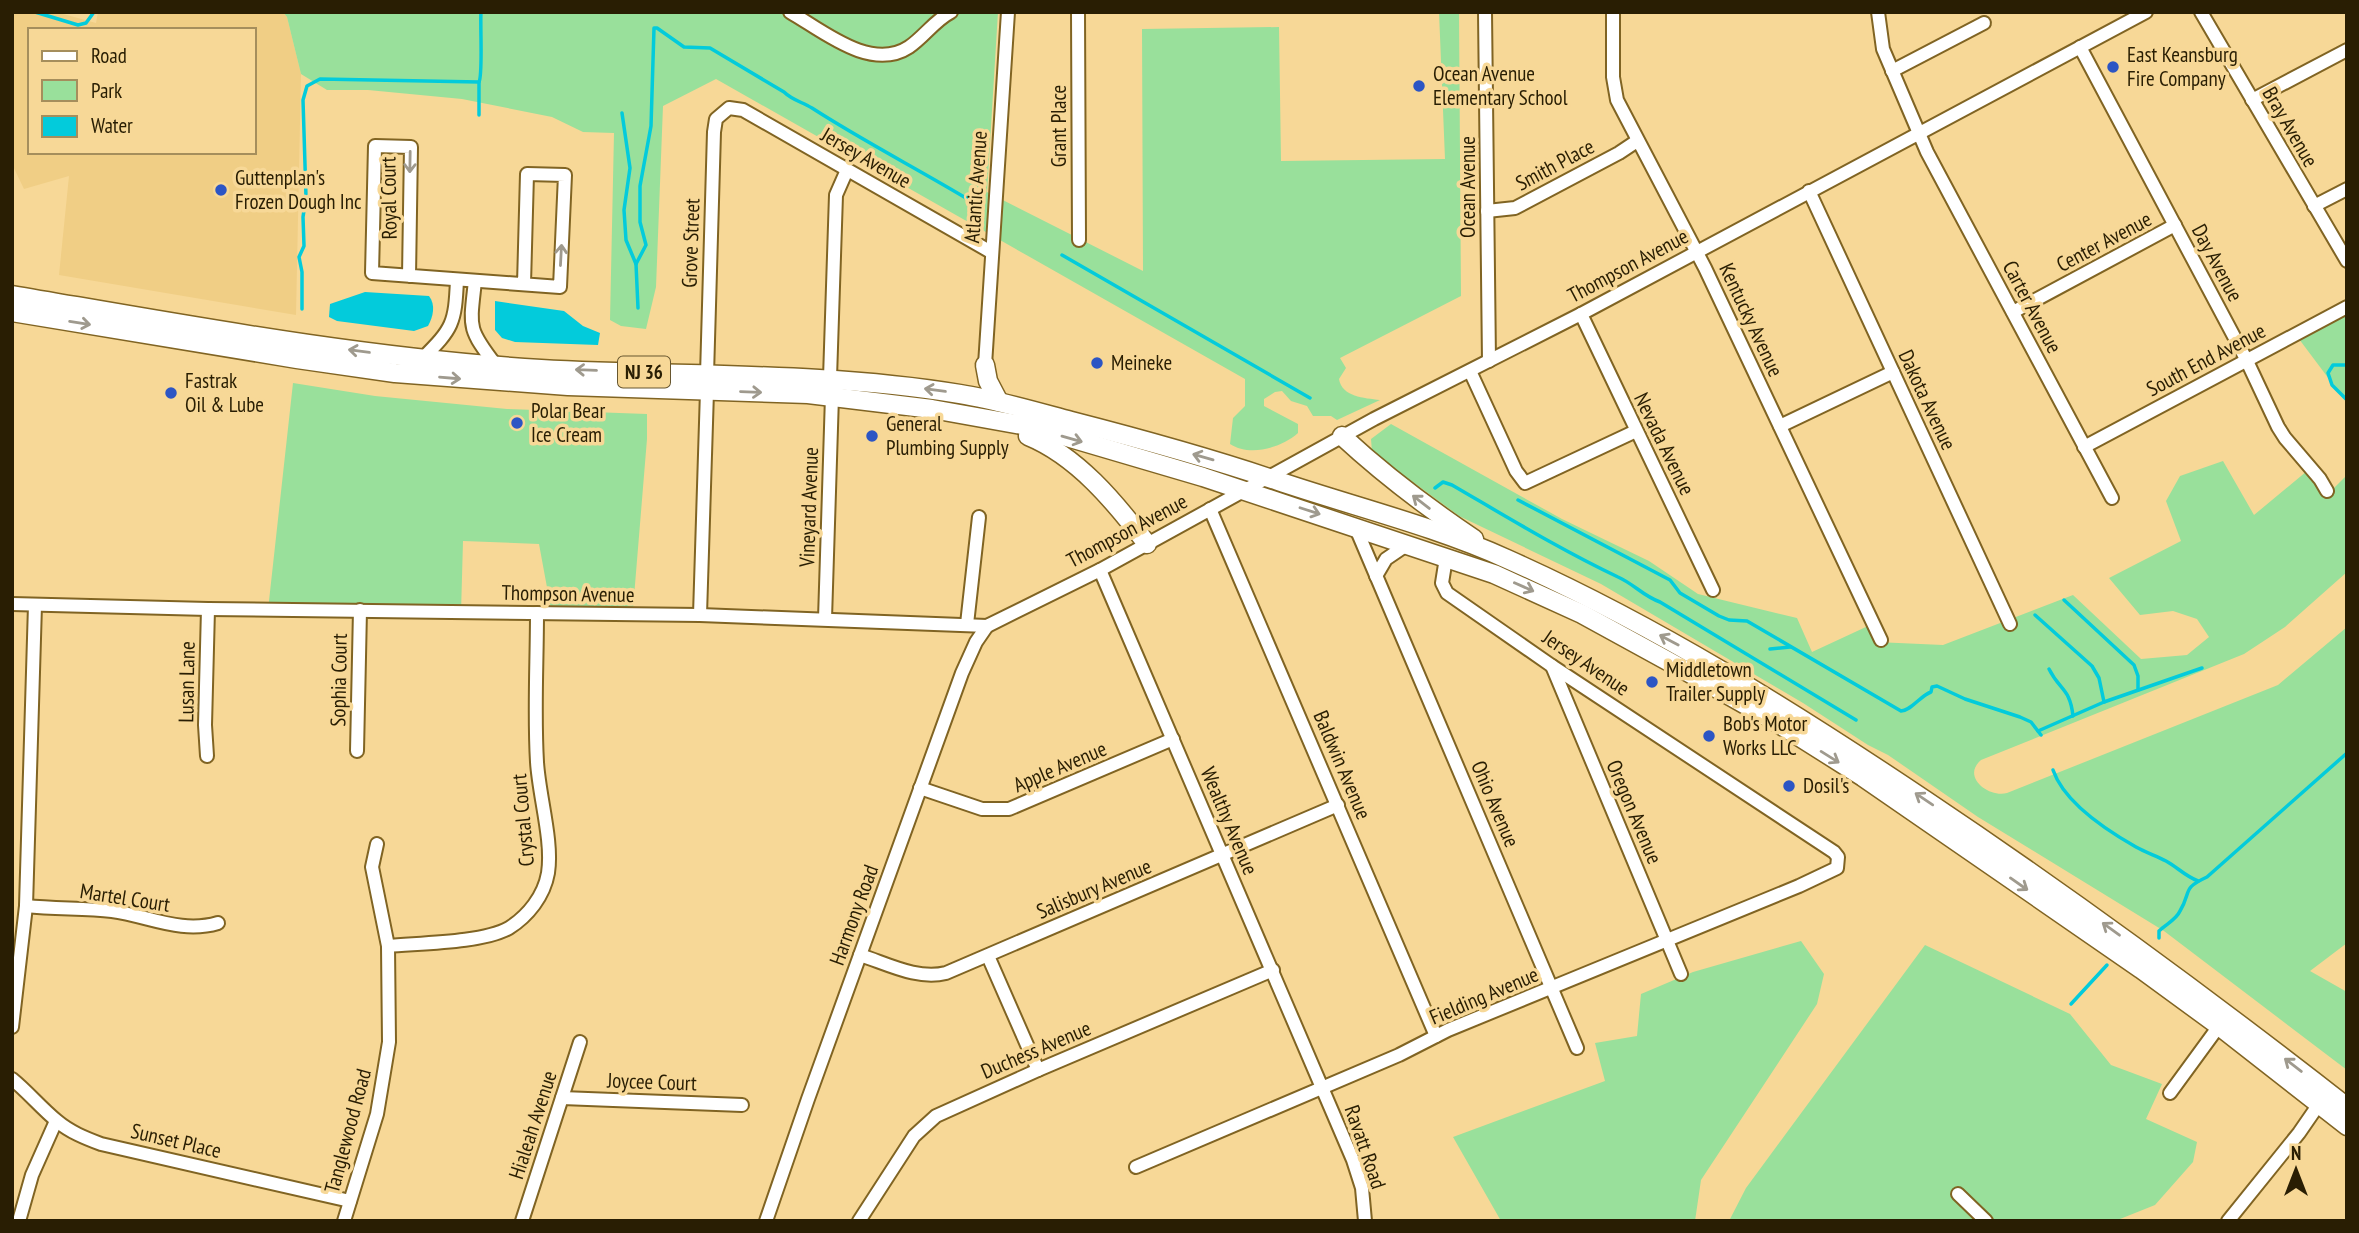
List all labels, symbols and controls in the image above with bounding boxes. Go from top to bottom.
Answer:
legend [28,28,256,154]
place label: East Keansburg Fire Company [2127,41,2238,92]
text: Road [91,42,127,69]
marker: East Keansburg Fire Company [2105,59,2121,75]
place label: Ocean Avenue Elementary School [1433,60,1568,111]
text: Park [91,77,122,104]
marker: Ocean Avenue Elementary School [1411,78,1427,94]
street label: Bray Avenue [2257,82,2324,172]
street label: Grant Place [1045,85,1072,167]
text: Water [91,112,133,139]
street label: Jersey Avenue [816,121,916,194]
street label: Atlantic Avenue [958,130,993,244]
street label: Smith Place [1511,133,1599,196]
street label: Ocean Avenue [1454,136,1481,238]
one-way arrow [403,150,417,173]
street label: Royal Court [374,156,403,240]
place label: Guttenplan's Frozen Dough Inc [235,164,362,215]
marker: Guttenplan's Frozen Dough Inc [213,182,229,198]
street label: Grove Street [675,197,706,288]
street label: Center Avenue [2052,205,2156,278]
street label: Day Avenue [2186,219,2249,306]
street label: Thompson Avenue [1563,222,1693,309]
one-way arrow [555,243,568,266]
street label: Carter Avenue [1997,256,2068,358]
street label: Kentucky Avenue [1713,259,1790,381]
one-way arrow [68,317,90,330]
street label: South End Avenue [2142,317,2270,402]
one-way arrow [348,344,371,357]
street label: Dakota Avenue [1892,345,1962,454]
place label: Meineke [1111,349,1172,376]
marker: Meineke [1089,355,1105,371]
road number: NJ 36 [618,356,670,388]
one-way arrow [574,364,597,377]
place label: Fastrak Oil & Lube [185,367,264,418]
one-way arrow [438,372,461,385]
one-way arrow [924,384,947,397]
marker: Fastrak Oil & Lube [163,385,179,401]
one-way arrow [739,386,762,399]
street label: Nevada Avenue [1628,388,1701,499]
place label: Polar Bear Ice Cream [531,397,605,448]
place label: General Plumbing Supply [886,410,1009,461]
marker: Polar Bear Ice Cream [509,415,525,431]
marker: General Plumbing Supply [864,428,880,444]
one-way arrow [1061,433,1083,446]
street label: Vineyard Avenue [793,447,824,568]
one-way arrow [1192,449,1214,462]
street label: Thompson Avenue [1062,487,1192,574]
one-way arrow [1413,494,1431,509]
one-way arrow [1299,506,1321,519]
street label: Thompson Avenue [501,579,635,608]
one-way arrow [1513,581,1535,594]
street label: Jersey Avenue [1537,623,1635,702]
one-way arrow [1659,632,1680,646]
street label: Sophia Court [324,633,353,727]
street label: Lusan Lane [172,641,201,723]
place label: Middletown Trailer Supply [1666,656,1765,707]
marker: Middletown Trailer Supply [1644,674,1660,690]
street label: Baldwin Avenue [1307,706,1377,823]
place label: Bob's Motor Works LLC [1723,710,1807,761]
marker: Bob's Motor Works LLC [1701,728,1717,744]
street label: Apple Avenue [1009,735,1111,798]
one-way arrow [1820,750,1840,764]
street label: Ohio Avenue [1465,756,1526,851]
street label: Oregon Avenue [1601,756,1668,868]
street label: Wealthy Avenue [1195,763,1264,879]
street label: Crystal Court [505,772,540,867]
place label: Dosil's [1803,772,1849,799]
marker: Dosil's [1781,778,1797,794]
one-way arrow [1915,792,1934,806]
street label: Salisbury Avenue [1032,852,1155,925]
street label: Harmony Road [823,861,884,969]
street label: Martel Court [78,877,172,918]
one-way arrow [2009,877,2028,891]
one-way arrow [2102,922,2121,936]
street label: Fielding Avenue [1425,961,1542,1031]
street label: Duchess Avenue [977,1014,1095,1085]
one-way arrow [2285,1057,2303,1072]
street label: Tanglewood Road [318,1066,377,1196]
street label: Joycee Court [606,1066,698,1097]
street label: Hialeah Avenue [502,1067,563,1182]
street label: Ravatt Road [1339,1101,1392,1192]
street label: Sunset Place [128,1117,224,1164]
north arrow [2261,1135,2331,1205]
text: N [2291,1141,2301,1165]

